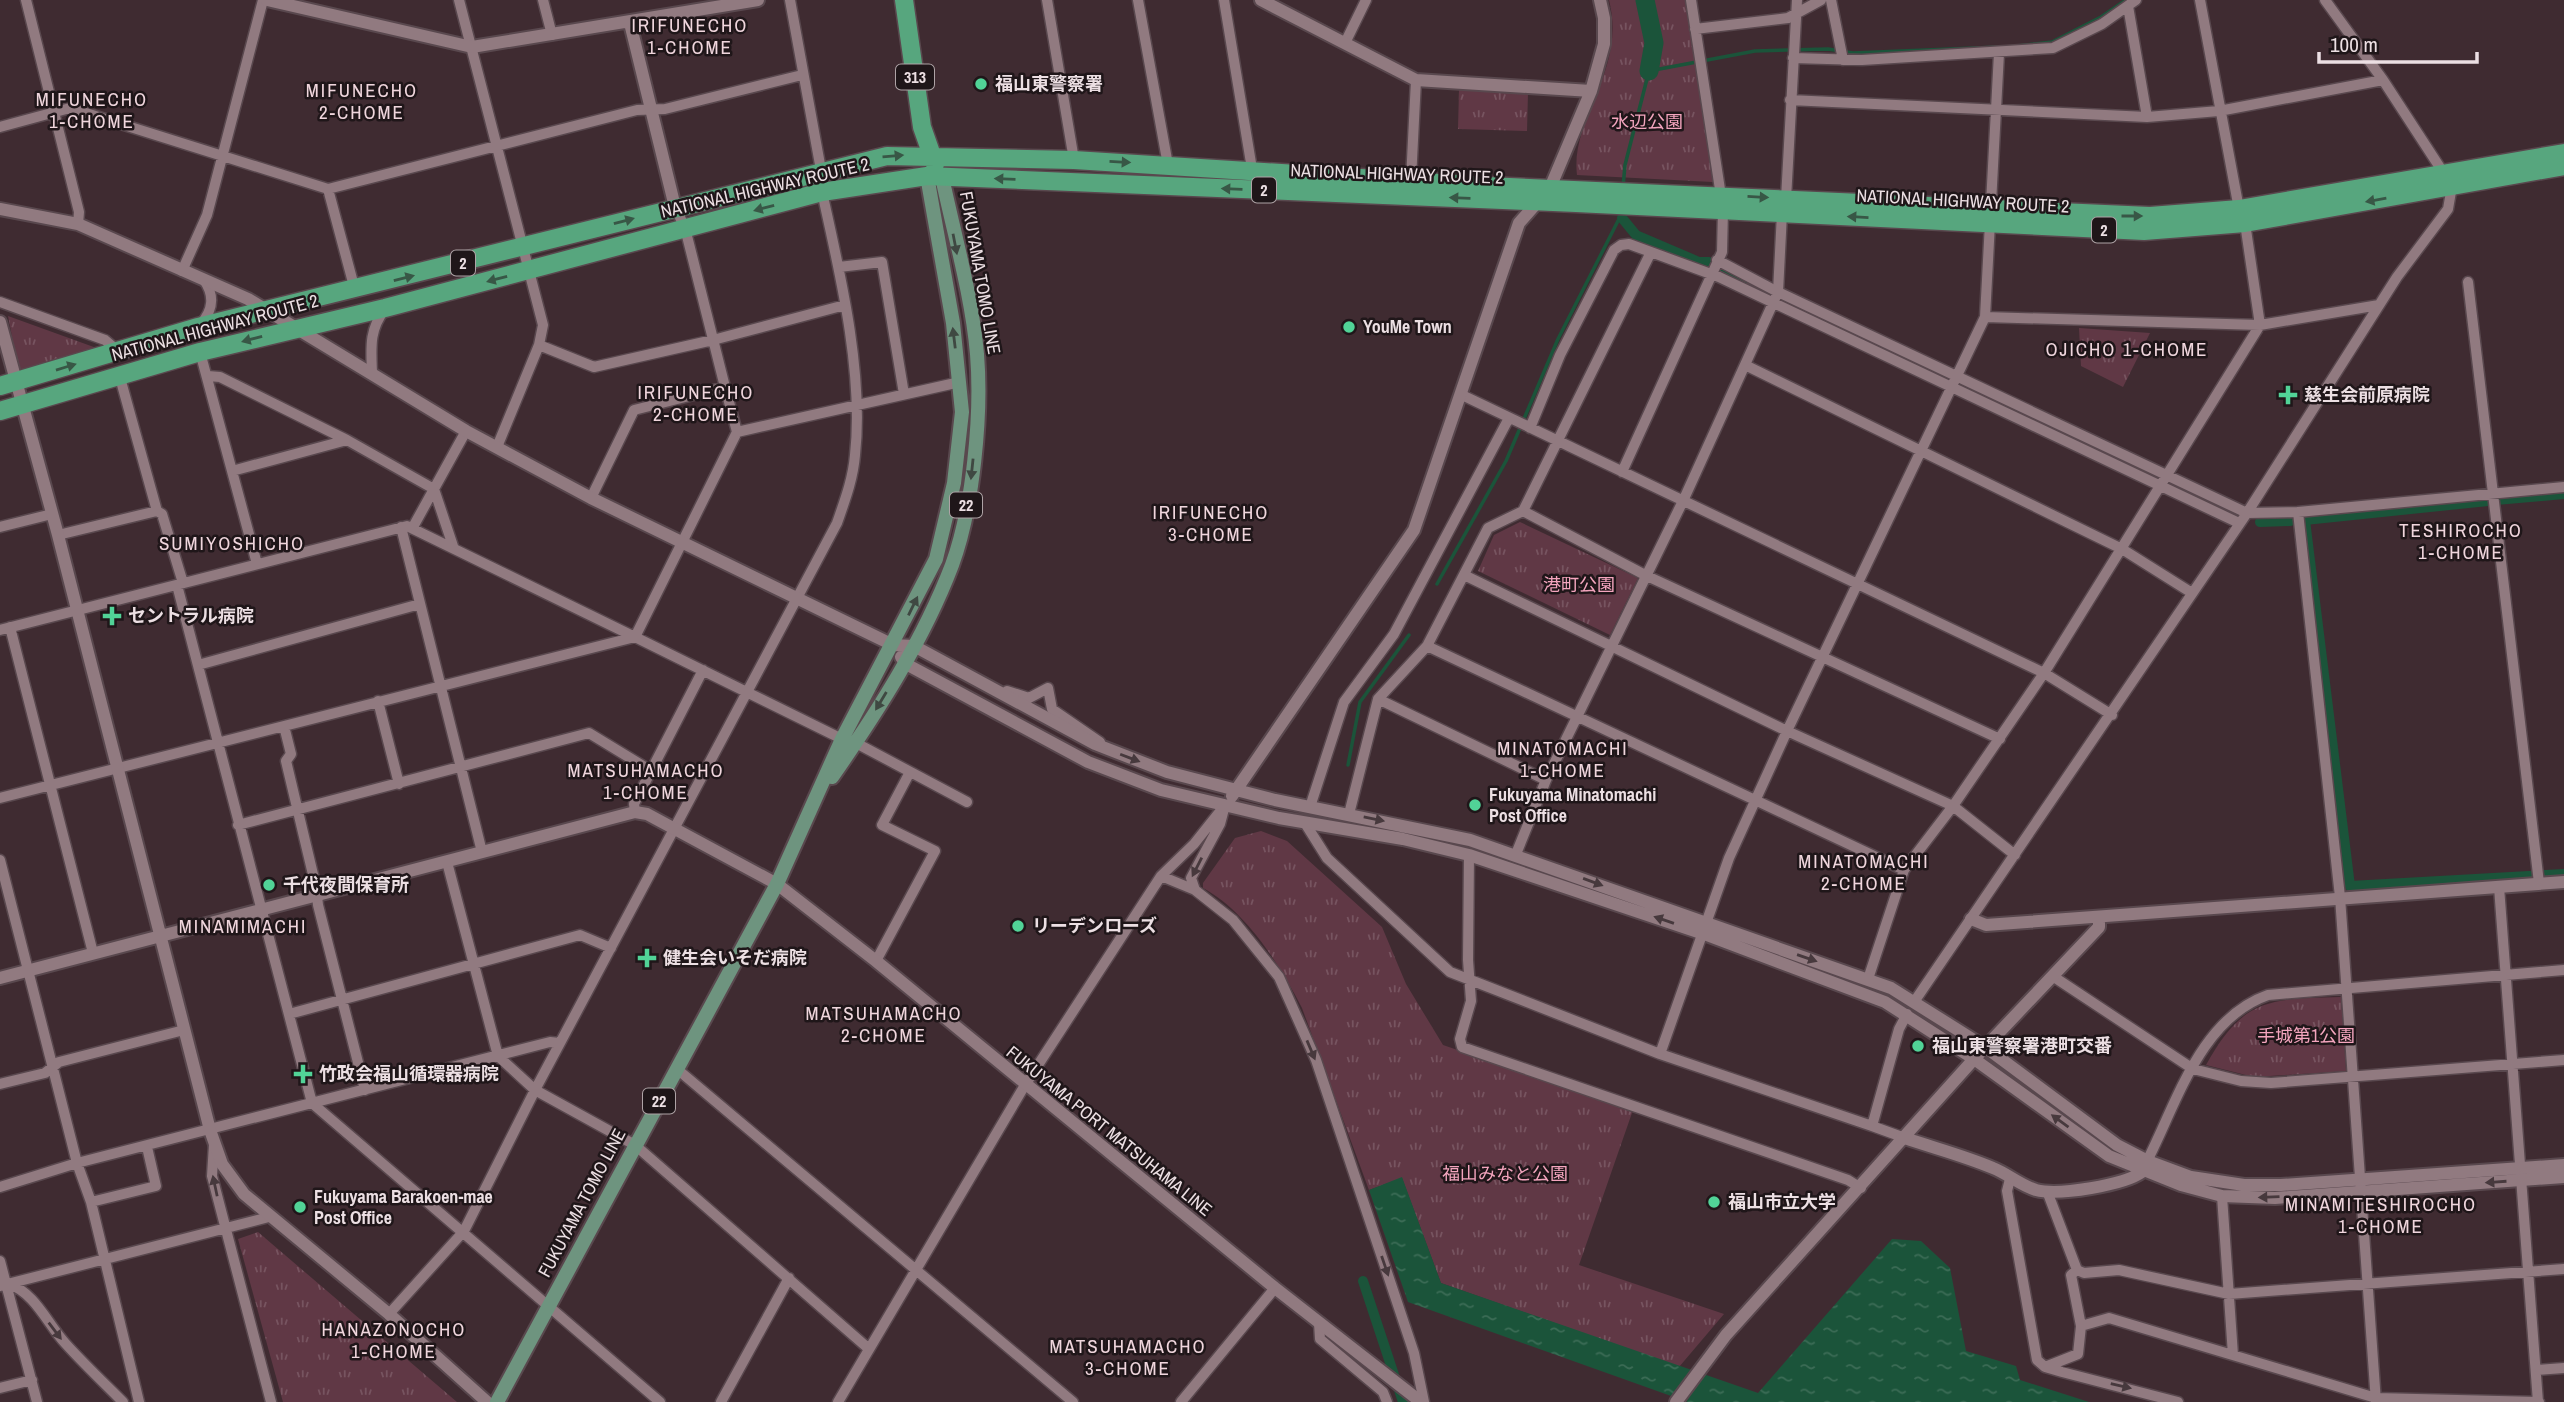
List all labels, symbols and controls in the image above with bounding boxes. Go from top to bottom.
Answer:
district label: IRIFUNECHO 1-CHOME [632,12,748,60]
scale bar [2319,21,2476,65]
text: 100 m [2330,30,2378,59]
road number: 313 [896,64,934,90]
place label: 福山東警察署 [995,71,1103,96]
marker: 福山東警察署 [973,76,989,92]
district label: MIFUNECHO 2-CHOME [306,77,418,125]
district label: MIFUNECHO 1-CHOME [36,86,148,134]
park label: 水辺公園 [1611,109,1683,134]
one-way arrow [882,150,904,161]
street label: NATIONAL HIGHWAY ROUTE 2 [658,151,871,224]
one-way arrow [1109,157,1131,168]
street label: NATIONAL HIGHWAY ROUTE 2 [1290,157,1504,190]
one-way arrow [994,174,1016,185]
road number: 2 [1252,178,1276,202]
street label: NATIONAL HIGHWAY ROUTE 2 [1856,182,2070,219]
one-way arrow [1221,183,1243,194]
street label: FUKUYAMA TOMO LINE [954,190,1007,356]
one-way arrow [1747,192,1769,203]
one-way arrow [1448,193,1470,204]
one-way arrow [2365,194,2387,205]
one-way arrow [753,203,775,214]
one-way arrow [2121,210,2143,222]
one-way arrow [1846,211,1868,222]
one-way arrow [613,215,635,226]
road number: 2 [2092,218,2116,242]
one-way arrow [950,233,961,255]
road number: 2 [451,250,475,276]
one-way arrow [393,272,415,283]
one-way arrow [486,274,508,285]
street label: NATIONAL HIGHWAY ROUTE 2 [109,288,321,367]
place label: YouMe Town [1363,314,1452,339]
marker: YouMe Town [1341,319,1357,335]
one-way arrow [949,327,960,349]
one-way arrow [241,334,262,344]
district label: OJICHO 1-CHOME [2045,336,2209,362]
one-way arrow [56,362,77,372]
district label: IRIFUNECHO 2-CHOME [638,379,754,427]
place label: 慈生会前原病院 [2304,382,2430,407]
marker: 慈生会前原病院 [2278,385,2298,405]
one-way arrow [967,458,978,480]
road number: 22 [950,492,982,518]
district label: IRIFUNECHO 3-CHOME [1153,499,1269,547]
district label: TESHIROCHO 1-CHOME [2399,517,2523,565]
district label: SUMIYOSHICHO [159,530,305,556]
park label: 港町公園 [1543,572,1615,597]
one-way arrow [907,596,919,616]
place label: セントラル病院 [128,603,254,628]
marker: セントラル病院 [102,606,122,626]
one-way arrow [875,691,888,710]
district label: MINATOMACHI 1-CHOME [1497,735,1629,783]
one-way arrow [1120,753,1141,764]
district label: MATSUHAMACHO 1-CHOME [567,757,725,805]
place label: Fukuyama Minatomachi Post Office [1489,782,1656,828]
marker: Fukuyama Minatomachi Post Office [1467,797,1483,813]
one-way arrow [1363,814,1385,825]
district label: MINATOMACHI 2-CHOME [1798,848,1930,896]
one-way arrow [1191,857,1202,877]
place label: 千代夜間保育所 [283,872,409,897]
marker: 千代夜間保育所 [261,877,277,893]
one-way arrow [1582,877,1603,888]
district label: MINAMIMACHI [179,913,307,939]
place label: リーデンローズ [1032,913,1157,938]
one-way arrow [1653,914,1674,925]
marker: リーデンローズ [1010,918,1026,934]
place label: 健生会いそだ病院 [663,945,807,970]
marker: 健生会いそだ病院 [637,948,657,968]
one-way arrow [1797,953,1818,964]
district label: MATSUHAMACHO 2-CHOME [805,1000,963,1048]
park label: 手城第1公園 [2257,1023,2355,1048]
place label: 福山東警察署港町交番 [1932,1033,2112,1058]
marker: 福山東警察署港町交番 [1910,1038,1926,1054]
street label: FUKUYAMA PORT MATSUHAMA LINE [1001,1040,1217,1222]
one-way arrow [1306,1040,1317,1061]
place label: 竹政会福山循環器病院 [319,1061,499,1086]
marker: 竹政会福山循環器病院 [293,1064,313,1084]
road number: 22 [643,1088,675,1114]
one-way arrow [2051,1114,2069,1128]
street label: FUKUYAMA TOMO LINE [532,1124,631,1281]
park label: 福山みなと公園 [1442,1161,1568,1186]
one-way arrow [209,1175,220,1197]
one-way arrow [2485,1177,2507,1188]
place label: Fukuyama Barakoen-mae Post Office [314,1184,493,1230]
place label: 福山市立大学 [1728,1189,1836,1214]
district label: MINAMITESHIROCHO 1-CHOME [2285,1191,2477,1239]
one-way arrow [2258,1192,2280,1203]
marker: 福山市立大学 [1706,1194,1722,1210]
marker: Fukuyama Barakoen-mae Post Office [292,1199,308,1215]
one-way arrow [1380,1255,1391,1276]
district label: HANAZONOCHO 1-CHOME [322,1316,466,1364]
one-way arrow [48,1322,62,1340]
district label: MATSUHAMACHO 3-CHOME [1049,1333,1207,1381]
one-way arrow [2110,1380,2132,1391]

